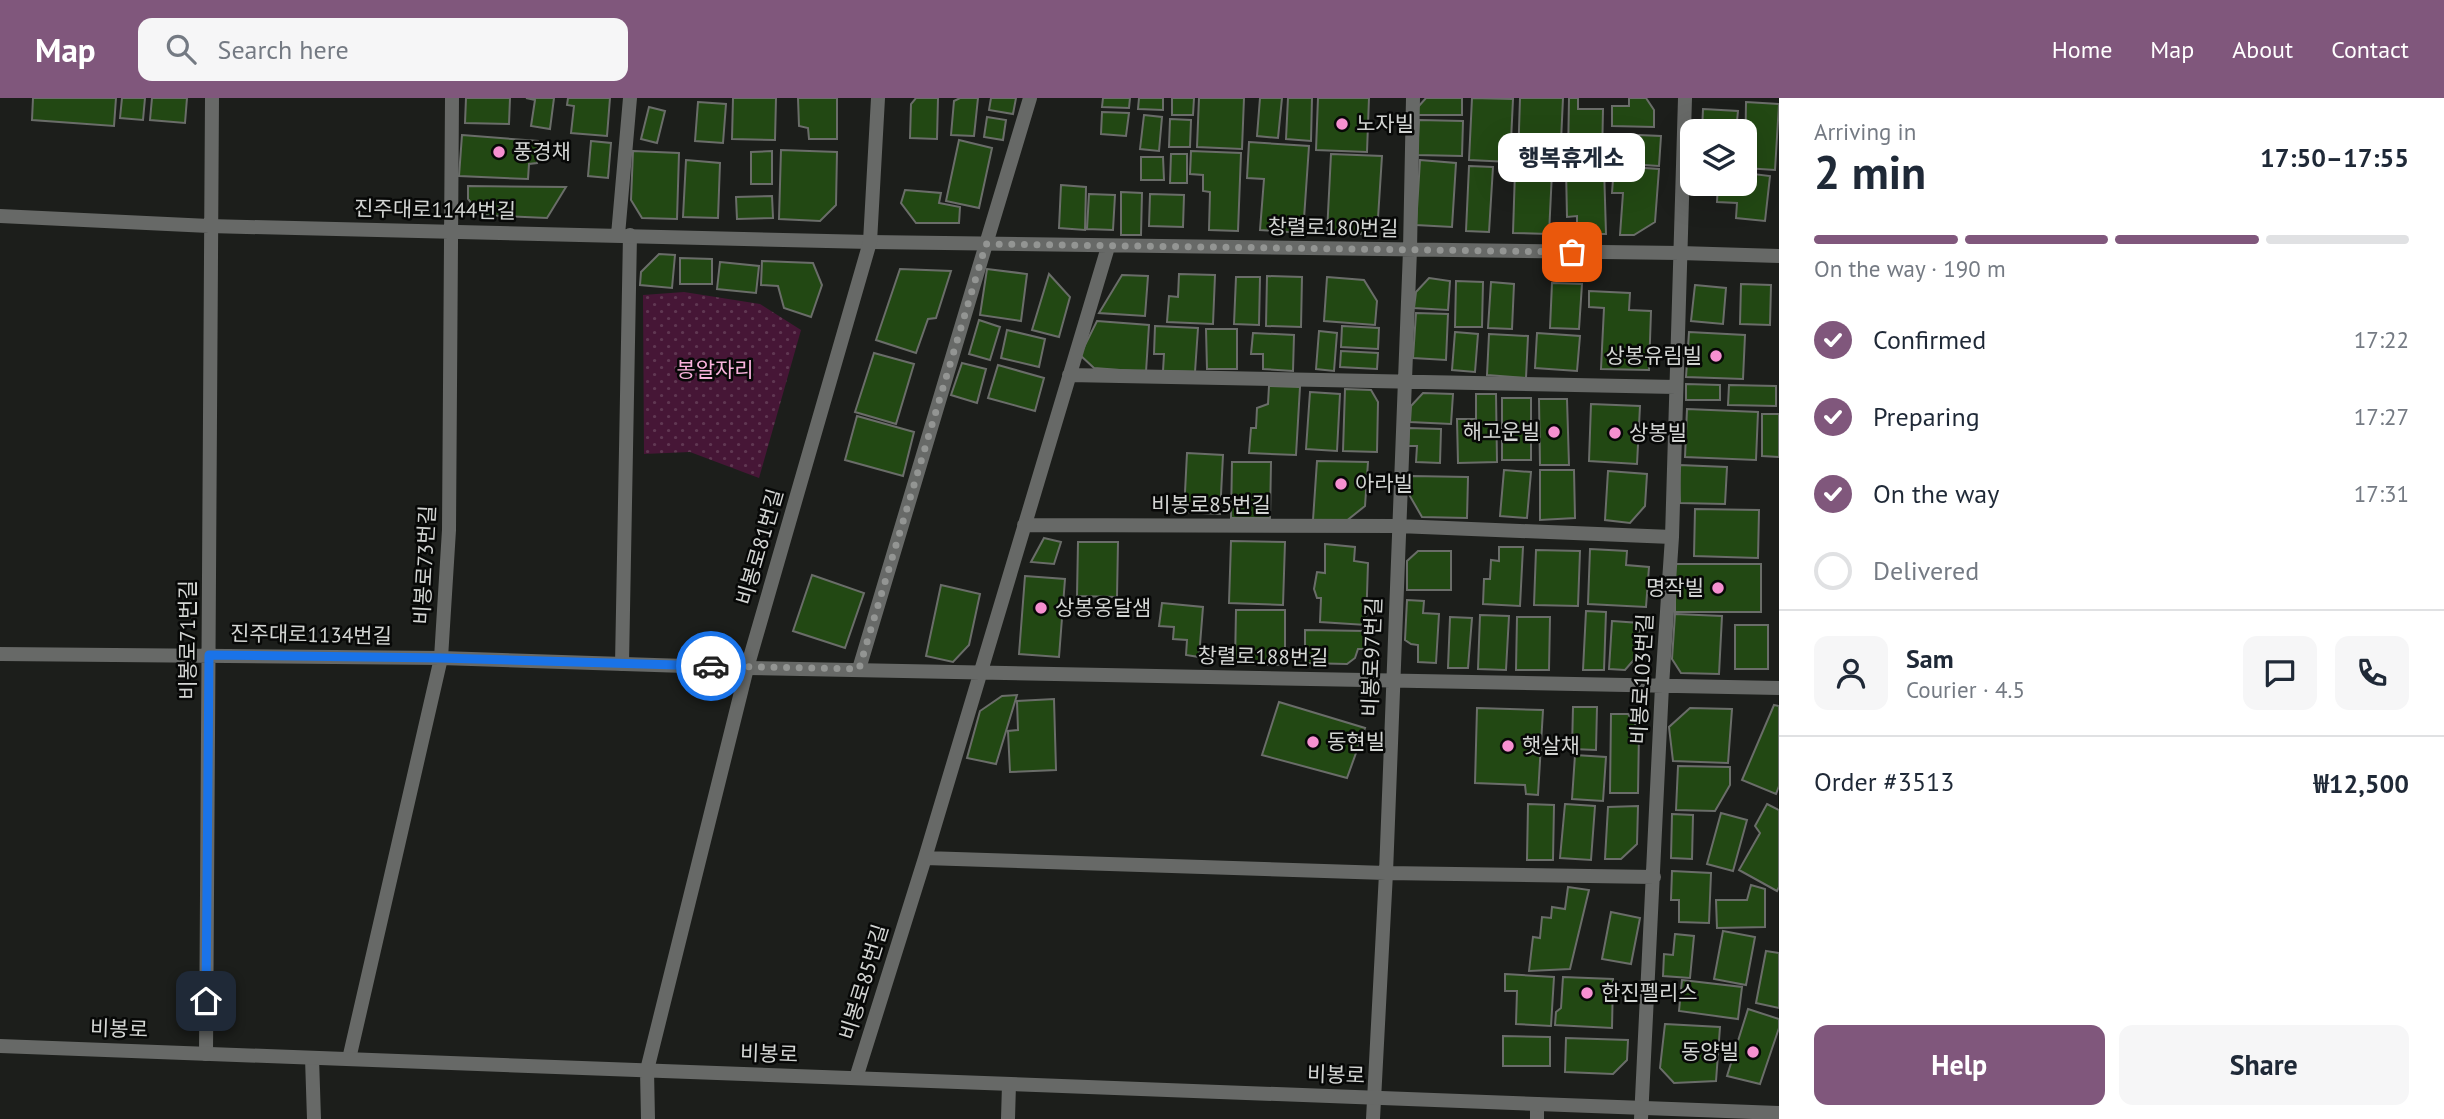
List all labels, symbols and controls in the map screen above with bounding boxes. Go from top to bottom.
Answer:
search box [138,18,628,81]
text: Map [35,28,96,71]
icon: search [162,30,200,68]
text: Search here [218,33,349,66]
text: Home [2052,34,2112,65]
text: Map [2150,34,2194,65]
text: About [2232,34,2293,65]
text: Contact [2331,34,2409,65]
place label: 노자빌 [1356,110,1414,137]
marker: 노자빌 [1334,116,1350,132]
text: Arriving in [1814,117,1916,146]
map controls [1680,119,1757,196]
button: layers [1680,119,1757,196]
callout: 행복휴게소 [1498,133,1646,182]
place label: 풍경채 [513,138,571,165]
text: 17:50–17:55 [2260,141,2409,174]
text: 2 min [1814,142,1926,202]
text: 행복휴게소 [1519,143,1624,172]
marker: 풍경채 [491,144,507,160]
street label: 진주대로1144번길 [354,195,516,224]
street label: 창렬로180번길 [1267,213,1399,242]
pin [1542,222,1602,282]
icon: bag [1553,233,1591,271]
text: On the way · 190 m [1814,254,2006,283]
icon: check [1814,321,1852,359]
text: Confirmed [1873,323,1986,356]
text: 17:22 [2354,325,2409,354]
place label: 상봉유림빌 [1605,342,1702,369]
marker: 상봉유림빌 [1708,348,1724,364]
park label: 봉알자리 [676,356,754,383]
icon: check [1814,398,1852,436]
text: Preparing [1873,400,1980,433]
text: 17:27 [2354,402,2409,431]
place label: 해고운빌 [1463,418,1540,445]
place label: 상봉빌 [1629,419,1687,446]
marker: 해고운빌 [1546,424,1562,440]
marker: 상봉빌 [1607,425,1623,441]
place label: 아라빌 [1355,470,1413,497]
icon: check [1814,475,1852,513]
marker: 아라빌 [1333,476,1349,492]
text: On the way [1873,477,1999,510]
text: 17:31 [2354,479,2409,508]
street label: 비봉로81번길 [730,486,789,608]
street label: 비봉로85번길 [1151,491,1271,518]
street label: 비봉로73번길 [408,505,441,625]
text: Delivered [1873,554,1979,587]
place label: 명작빌 [1646,574,1704,601]
street label: 비봉로71번길 [174,580,201,700]
marker: 명작빌 [1710,580,1726,596]
place label: 상봉옹달샘 [1055,594,1152,621]
street label: 비봉로97번길 [1356,597,1387,717]
marker: 상봉옹달샘 [1033,600,1049,616]
street label: 비봉로103번길 [1625,613,1658,745]
street label: 진주대로1134번길 [230,620,392,649]
courier [676,631,746,701]
button: person [1814,636,1888,710]
button: chat [2243,636,2317,710]
button: phone [2335,636,2409,710]
street label: 창렬로188번길 [1197,642,1329,671]
text: Sam [1906,642,1954,675]
icon: car [692,647,730,685]
text: Courier · 4.5 [1906,675,2025,704]
place label: 동현빌 [1327,728,1385,755]
place label: 햇살채 [1522,732,1580,759]
marker: 동현빌 [1305,734,1321,750]
marker: 햇살채 [1500,738,1516,754]
text: Order #3513 [1814,765,1954,798]
text: ₩12,500 [2313,767,2409,800]
street label: 비봉로85번길 [833,921,894,1043]
pin [176,971,236,1031]
place label: 한진펠리스 [1601,979,1698,1006]
icon: home [187,982,225,1020]
marker: 한진펠리스 [1579,985,1595,1001]
street label: 비봉로 [90,1014,148,1043]
button: Help [1814,1025,2105,1105]
button: Share [2119,1025,2409,1105]
place label: 동양빌 [1681,1038,1739,1065]
street label: 비봉로 [740,1039,798,1068]
marker: 동양빌 [1745,1044,1761,1060]
street label: 비봉로 [1307,1060,1365,1089]

